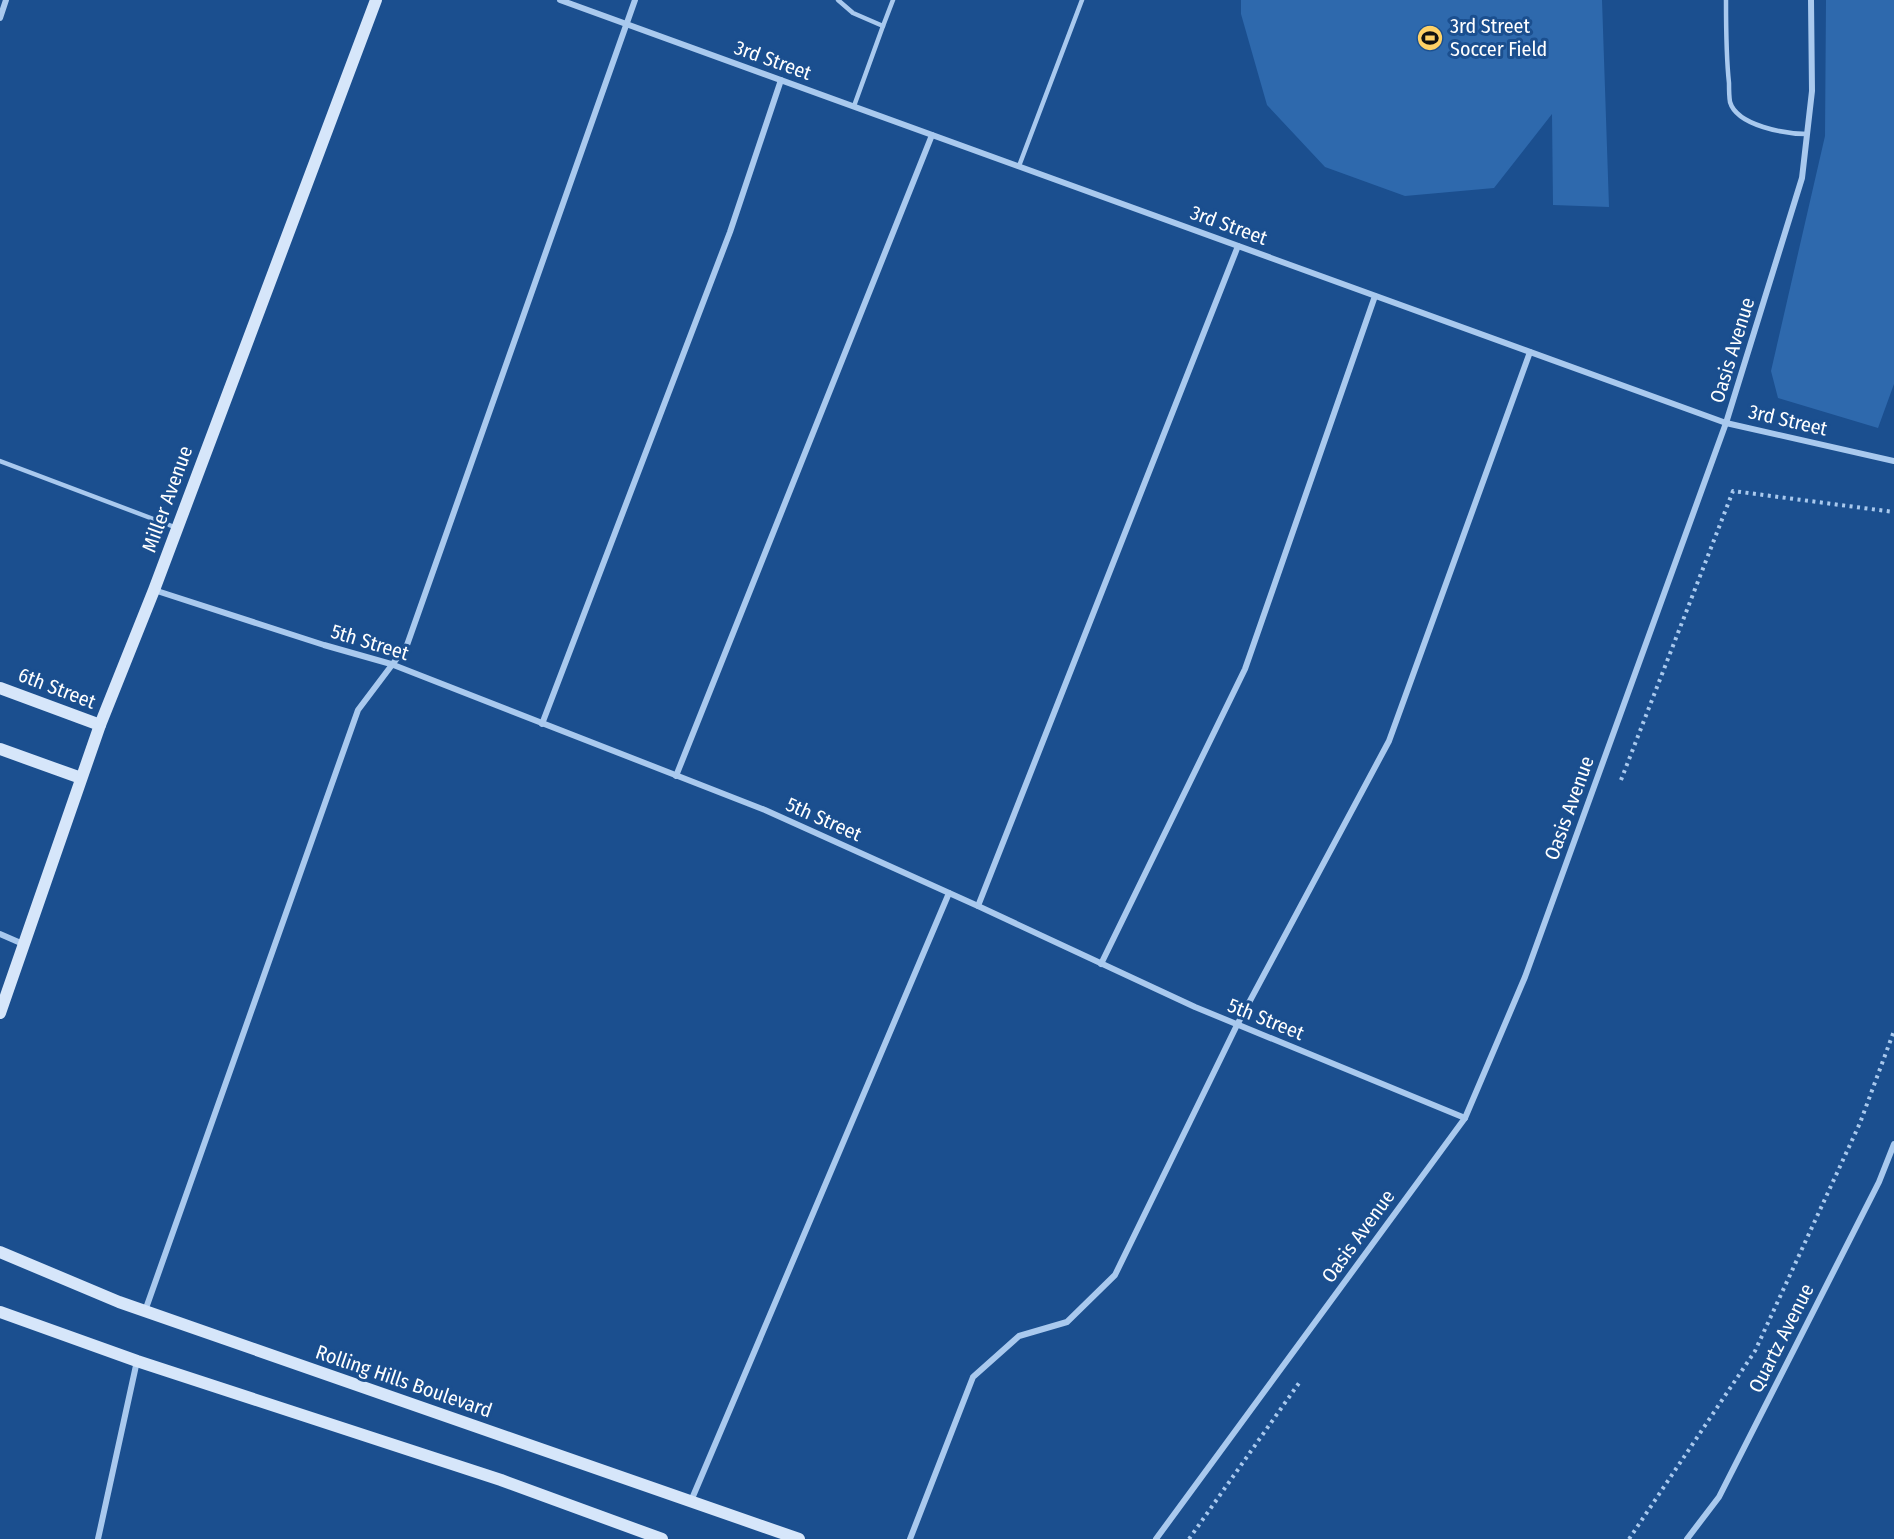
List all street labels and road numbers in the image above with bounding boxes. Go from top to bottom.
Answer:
street label: 3rd Street [731,35,815,85]
street label: 3rd Street [1187,200,1271,250]
street label: Oasis Avenue [1705,294,1759,406]
street label: 3rd Street [1746,399,1830,441]
street label: Miller Avenue [137,443,197,555]
street label: 5th Street [328,619,412,665]
street label: 6th Street [15,662,99,714]
street label: Oasis Avenue [1539,753,1599,863]
street label: 5th Street [783,792,866,846]
street label: 5th Street [1224,993,1308,1045]
street label: Oasis Avenue [1316,1185,1400,1287]
street label: Quartz Avenue [1743,1280,1819,1396]
street label: Rolling Hills Boulevard [313,1340,495,1422]

